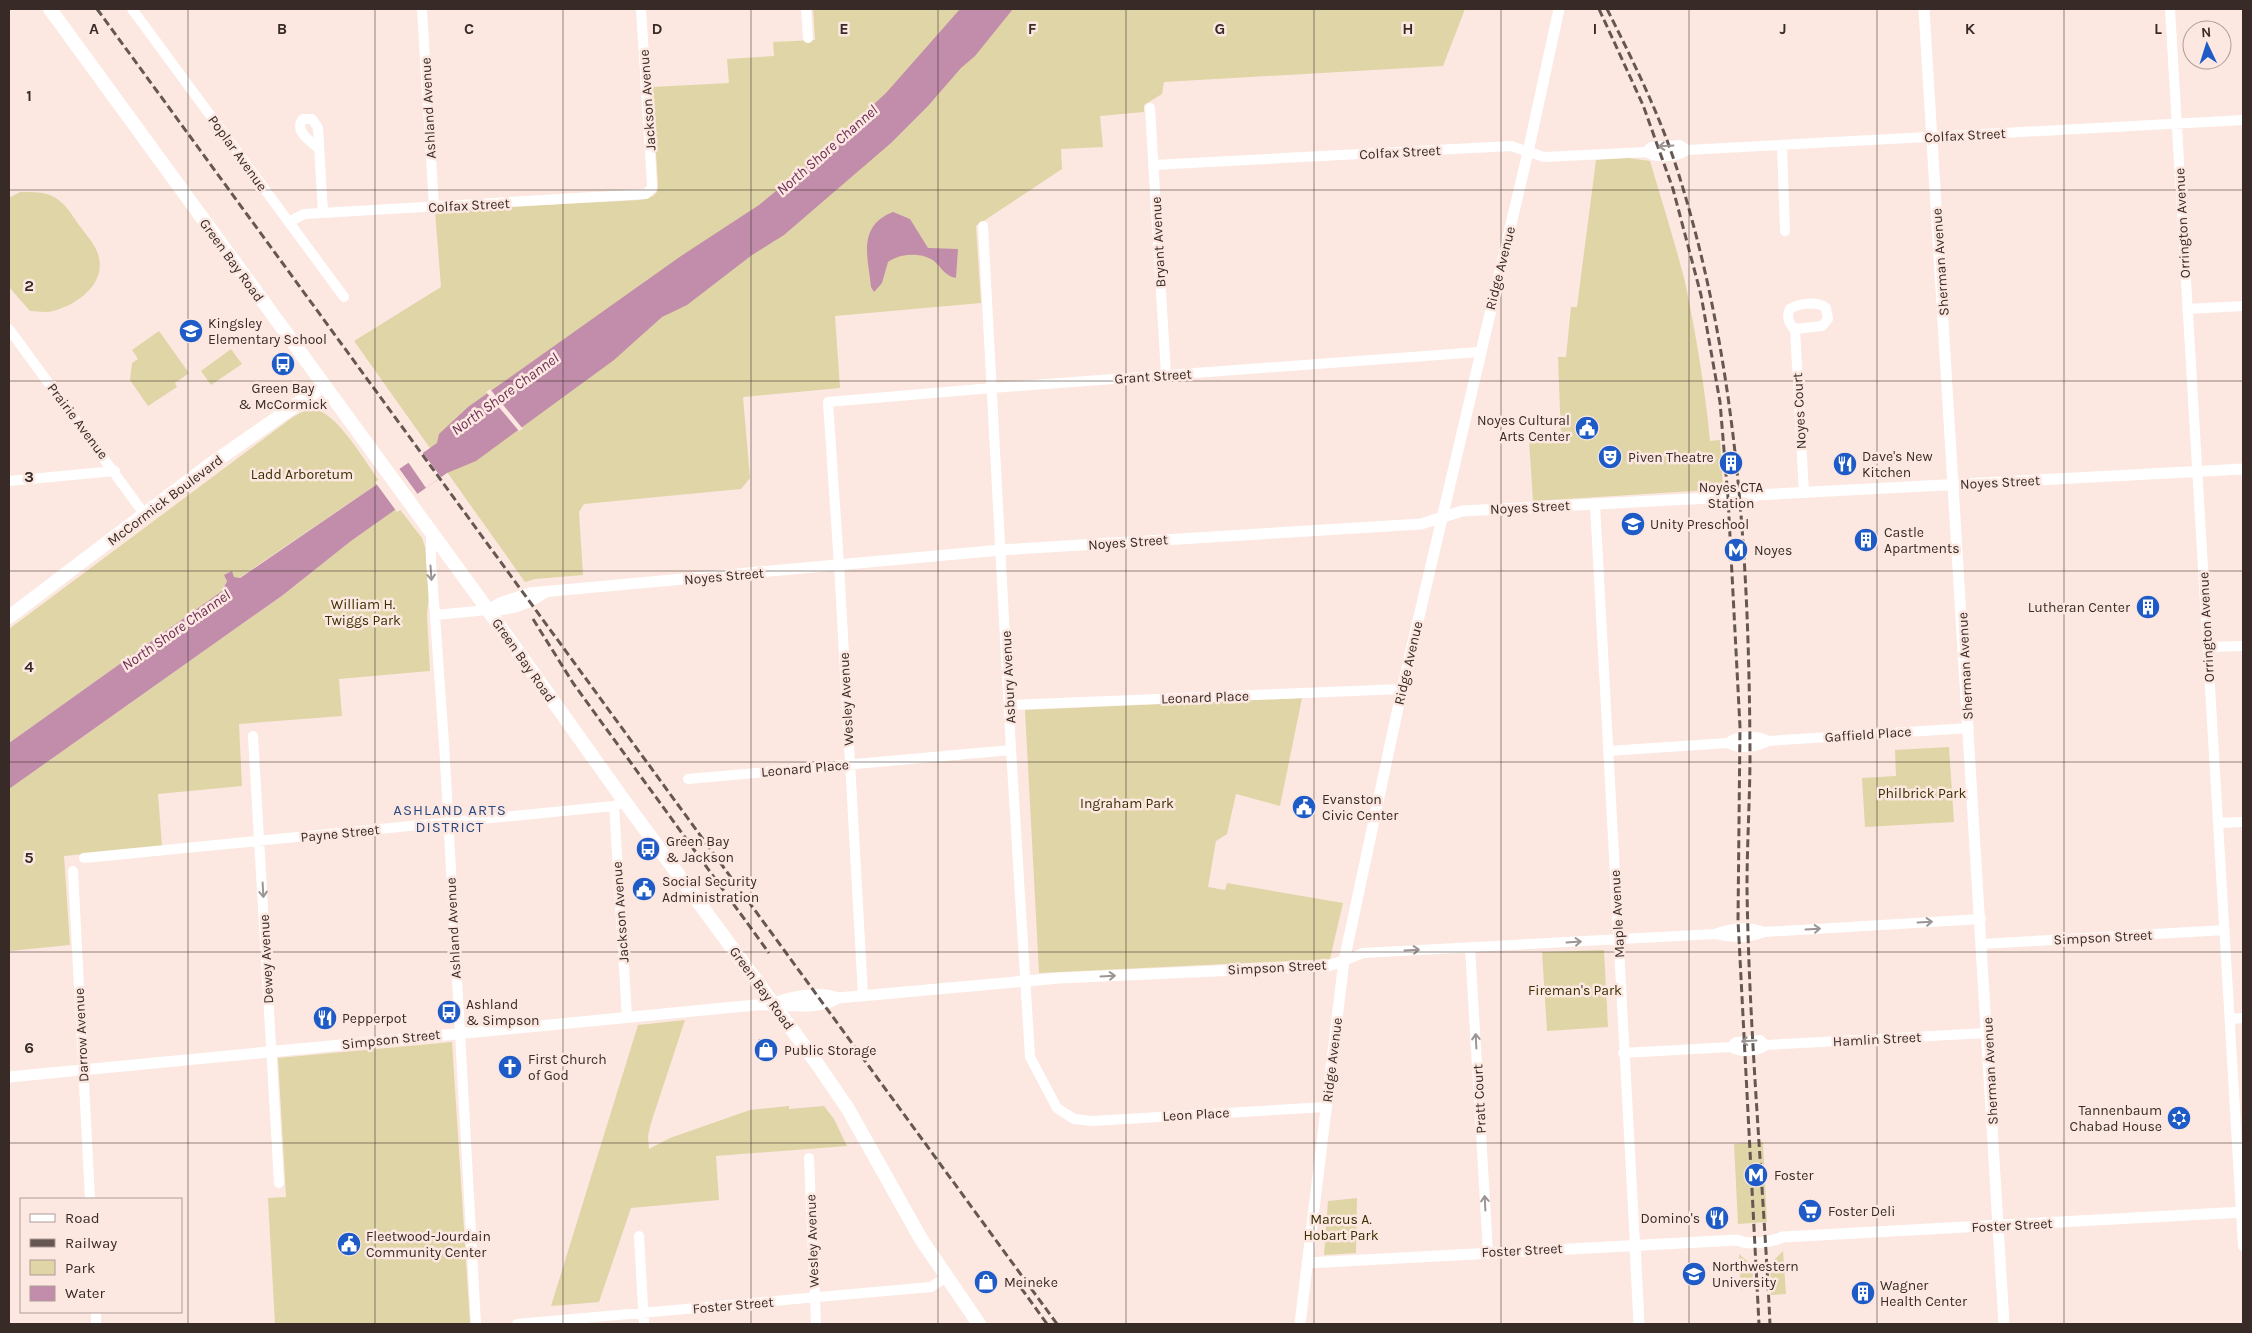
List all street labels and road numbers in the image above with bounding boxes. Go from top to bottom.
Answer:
street label: Jackson Avenue [635,49,660,151]
street label: Ashland Avenue [417,57,440,159]
street label: Poplar Avenue [204,112,271,195]
street label: Colfax Street [1924,125,2006,146]
street label: Colfax Street [1359,142,1441,163]
street label: Orrington Avenue [2171,167,2194,279]
street label: Colfax Street [428,195,510,216]
street label: Bryant Avenue [1148,196,1169,288]
street label: Sherman Avenue [1928,208,1953,316]
street label: Green Bay Road [196,215,267,305]
street label: Ridge Avenue [1482,225,1519,312]
street label: Grant Street [1114,365,1192,388]
street label: Noyes Court [1789,372,1810,450]
street label: Prairie Avenue [44,380,112,463]
street label: McCormick Boulevard [104,451,226,549]
street label: Noyes Street [1960,472,2040,493]
street label: Noyes Street [1490,497,1570,518]
street label: Noyes Street [1088,531,1169,554]
street label: Noyes Street [683,565,765,588]
street label: Orrington Avenue [2195,571,2218,683]
street label: Sherman Avenue [1954,612,1977,720]
street label: Green Bay Road [488,615,559,706]
street label: Ridge Avenue [1391,620,1426,707]
street label: Asbury Avenue [998,630,1019,724]
street label: Wesley Avenue [836,652,857,746]
street label: Leonard Place [1161,687,1249,708]
street label: Gaffield Place [1824,723,1912,746]
street label: Leonard Place [760,756,850,781]
street label: Payne Street [300,821,380,846]
street label: Jackson Avenue [608,861,633,963]
street label: Maple Avenue [1607,869,1628,958]
street label: Ashland Avenue [442,877,465,979]
street label: Dewey Avenue [256,914,277,1004]
street label: Simpson Street [2053,926,2153,949]
street label: Green Bay Road [726,943,797,1033]
street label: Simpson Street [1227,956,1327,979]
street label: Darrow Avenue [71,987,92,1082]
street label: Ridge Avenue [1319,1017,1346,1104]
street label: Sherman Avenue [1979,1017,2002,1125]
street label: Simpson Street [341,1026,441,1053]
street label: Hamlin Street [1832,1029,1922,1050]
street label: Pratt Court [1469,1064,1490,1134]
street label: Leon Place [1162,1104,1230,1125]
street label: Wesley Avenue [802,1194,823,1288]
street label: Foster Street [1971,1215,2053,1236]
street label: Foster Street [1481,1240,1563,1261]
street label: Foster Street [692,1293,774,1318]

